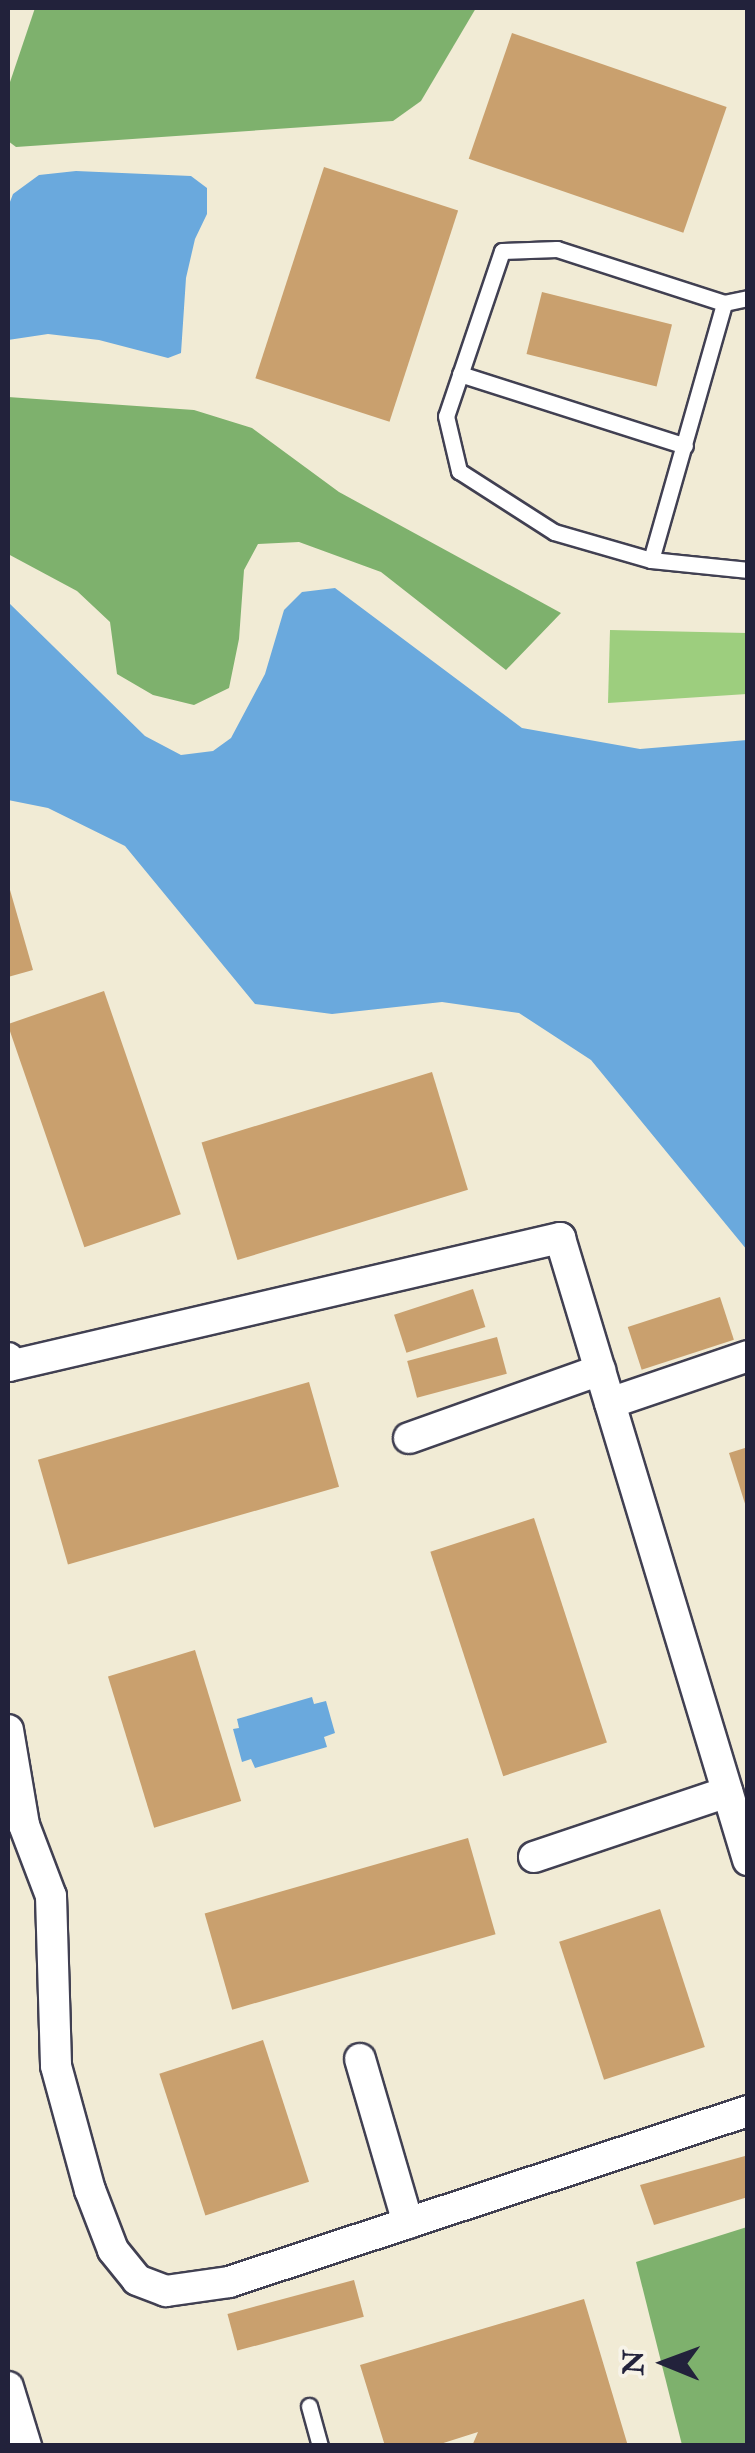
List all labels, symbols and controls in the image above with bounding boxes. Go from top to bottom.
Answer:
north arrow [615,2313,715,2413]
text: N [617,2350,652,2375]

